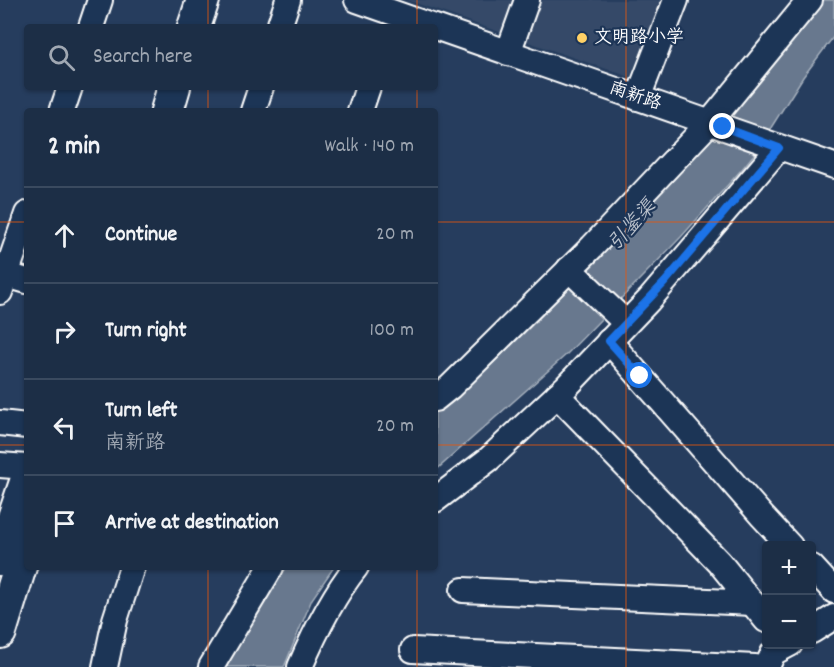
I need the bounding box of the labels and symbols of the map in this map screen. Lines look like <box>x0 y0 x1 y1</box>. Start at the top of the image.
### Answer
place label: 文明路小学 <box>594 26 684 51</box>
marker: 文明路小学 <box>575 31 589 45</box>
street label: 南新路 <box>605 76 665 118</box>
route end <box>709 113 735 139</box>
water label: 引鉴渠 <box>603 193 665 258</box>
route start <box>626 362 652 388</box>

